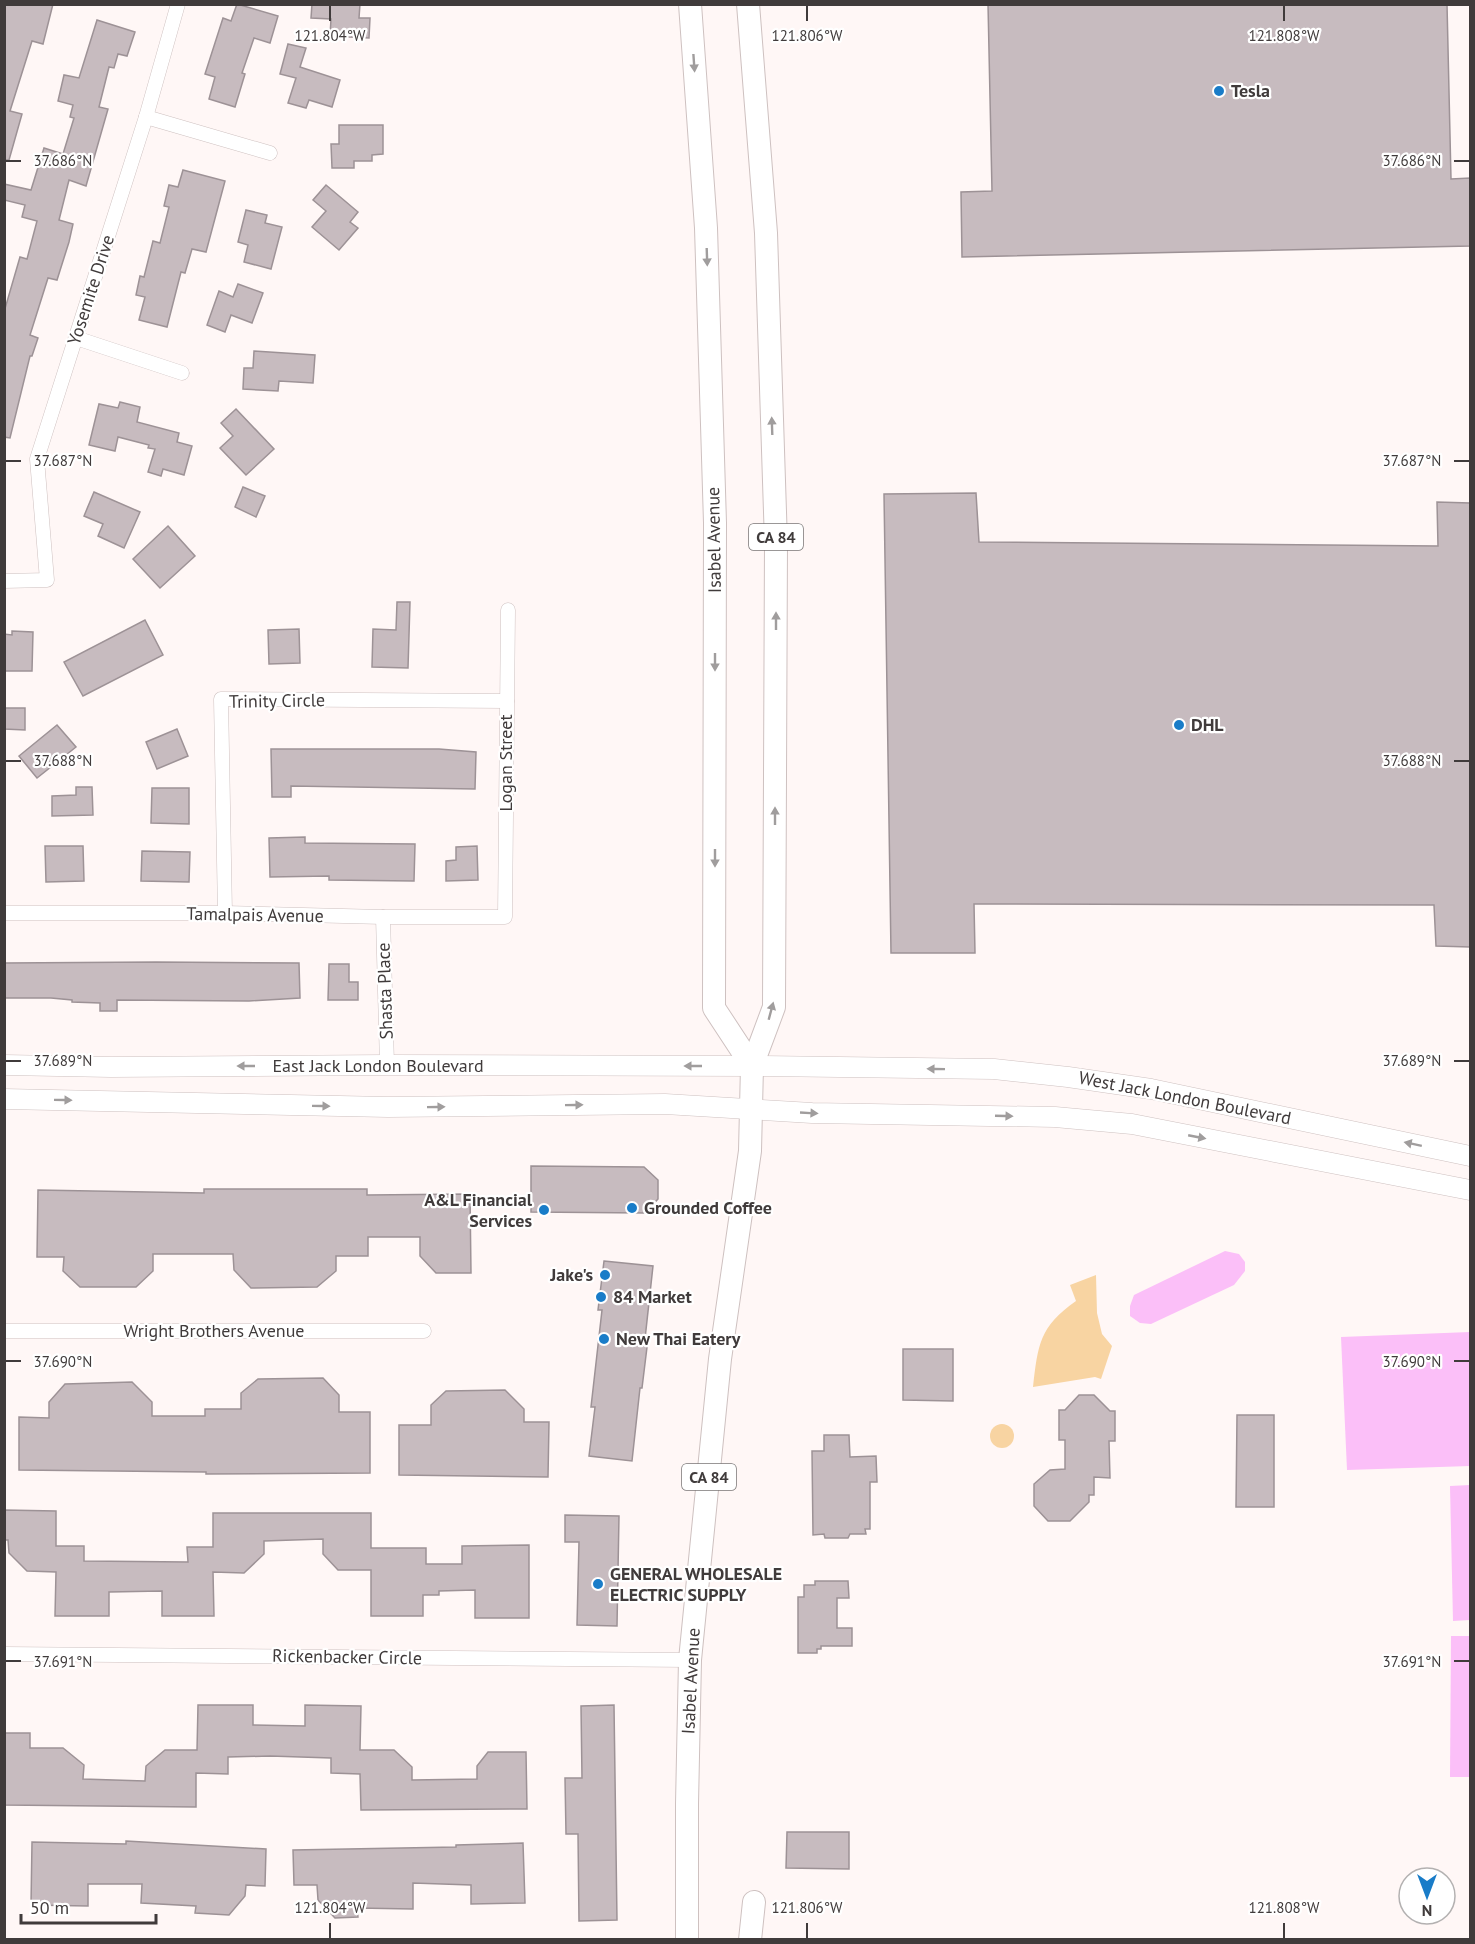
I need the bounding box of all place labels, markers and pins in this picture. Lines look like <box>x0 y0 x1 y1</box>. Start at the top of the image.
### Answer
place label: Tesla <box>1231 79 1270 102</box>
marker: Tesla <box>1212 84 1226 98</box>
place label: DHL <box>1191 713 1224 736</box>
marker: DHL <box>1172 718 1186 732</box>
place label: A&L Financial Services <box>424 1188 533 1232</box>
place label: Grounded Coffee <box>644 1196 772 1219</box>
marker: Grounded Coffee <box>625 1201 639 1215</box>
marker: A&L Financial Services <box>537 1203 551 1217</box>
place label: Jake's <box>549 1263 593 1286</box>
marker: Jake's <box>598 1268 612 1282</box>
place label: 84 Market <box>613 1285 692 1308</box>
marker: 84 Market <box>594 1290 608 1304</box>
place label: New Thai Eatery <box>616 1327 741 1350</box>
marker: New Thai Eatery <box>597 1332 611 1346</box>
place label: GENERAL WHOLESALE ELECTRIC SUPPLY <box>610 1562 782 1606</box>
marker: GENERAL WHOLESALE ELECTRIC SUPPLY <box>591 1577 605 1591</box>

